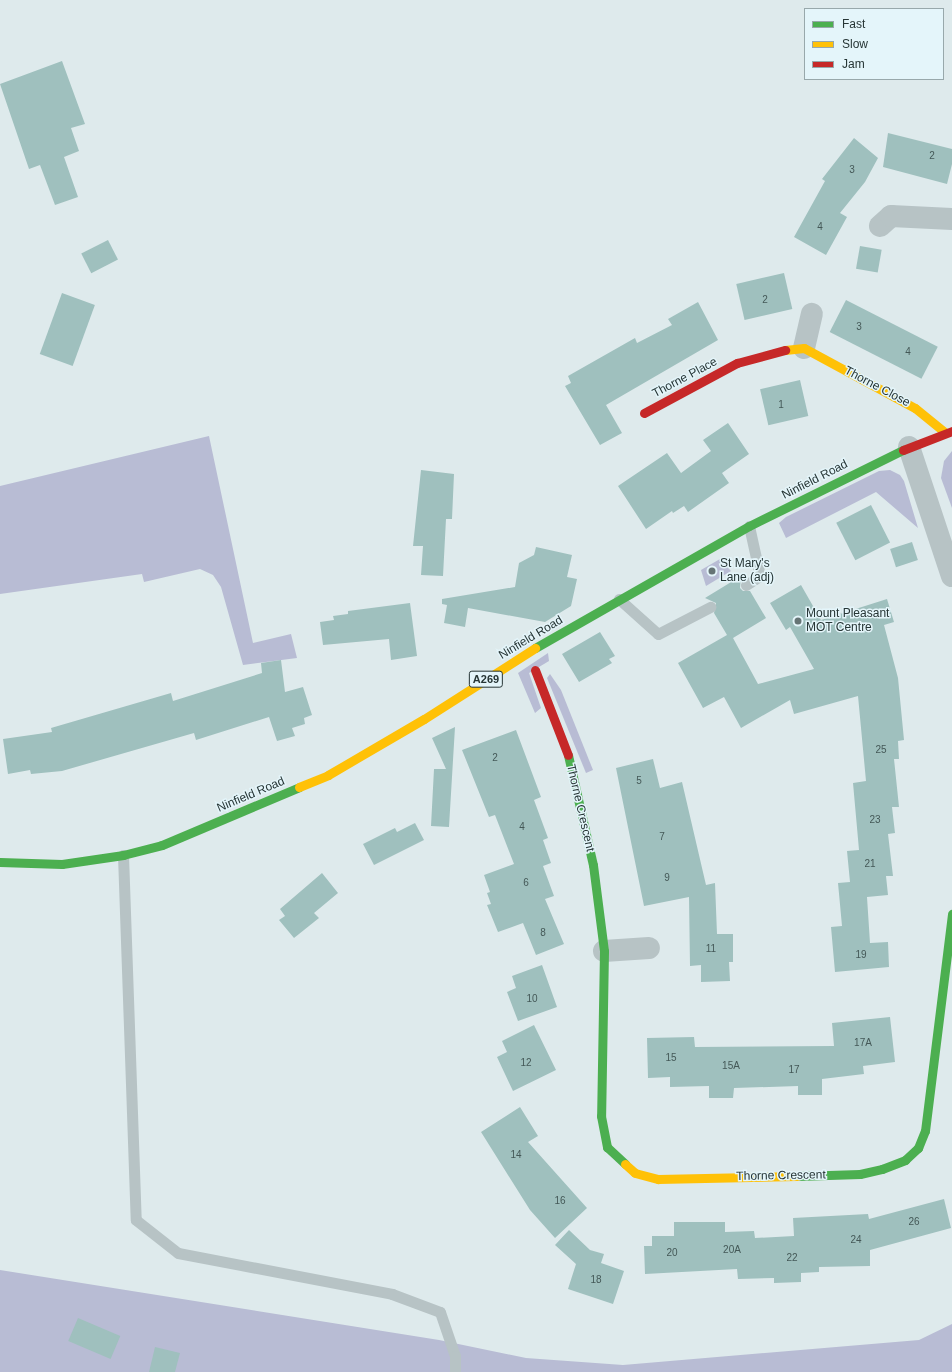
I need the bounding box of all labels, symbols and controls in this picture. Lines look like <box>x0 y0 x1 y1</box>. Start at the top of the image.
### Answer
legend <box>804 8 944 80</box>
text: Fast <box>842 17 865 31</box>
text: Slow <box>842 37 868 51</box>
text: Jam <box>842 57 865 71</box>
house number: 2 <box>929 150 935 162</box>
house number: 3 <box>849 164 855 176</box>
house number: 4 <box>817 221 823 233</box>
house number: 2 <box>762 294 768 306</box>
house number: 3 <box>856 321 862 333</box>
house number: 4 <box>905 346 911 358</box>
street label: Thorne Place <box>650 355 720 401</box>
street label: Thorne Close <box>842 364 912 410</box>
house number: 1 <box>778 399 784 411</box>
street label: Ninfield Road <box>780 457 850 503</box>
place label: St Mary's Lane (adj) <box>720 557 774 585</box>
marker: St Mary's Lane (adj) <box>707 566 717 576</box>
place label: Mount Pleasant MOT Centre <box>806 607 889 635</box>
street label: Ninfield Road <box>496 613 566 663</box>
marker: Mount Pleasant MOT Centre <box>793 616 803 626</box>
road number: A269 <box>468 670 504 688</box>
house number: 25 <box>875 744 887 756</box>
house number: 2 <box>492 752 498 764</box>
street label: Thorne Crescent <box>563 763 597 853</box>
street label: Ninfield Road <box>215 774 287 816</box>
house number: 5 <box>636 775 642 787</box>
house number: 23 <box>869 814 881 826</box>
house number: 4 <box>519 821 525 833</box>
house number: 7 <box>659 831 665 843</box>
house number: 21 <box>864 858 876 870</box>
house number: 9 <box>664 872 670 884</box>
house number: 6 <box>523 877 529 889</box>
house number: 8 <box>540 927 546 939</box>
house number: 11 <box>706 943 716 955</box>
house number: 19 <box>855 949 867 961</box>
house number: 10 <box>526 993 538 1005</box>
house number: 17A <box>854 1037 872 1049</box>
house number: 15 <box>665 1052 677 1064</box>
house number: 12 <box>520 1057 532 1069</box>
house number: 15A <box>722 1060 740 1072</box>
house number: 17 <box>788 1064 800 1076</box>
house number: 14 <box>510 1149 522 1161</box>
street label: Thorne Crescent <box>736 1168 826 1184</box>
house number: 16 <box>554 1195 566 1207</box>
house number: 26 <box>908 1216 920 1228</box>
house number: 24 <box>850 1234 862 1246</box>
house number: 20A <box>723 1244 741 1256</box>
house number: 20 <box>666 1247 678 1259</box>
house number: 22 <box>786 1252 798 1264</box>
house number: 18 <box>590 1274 602 1286</box>

